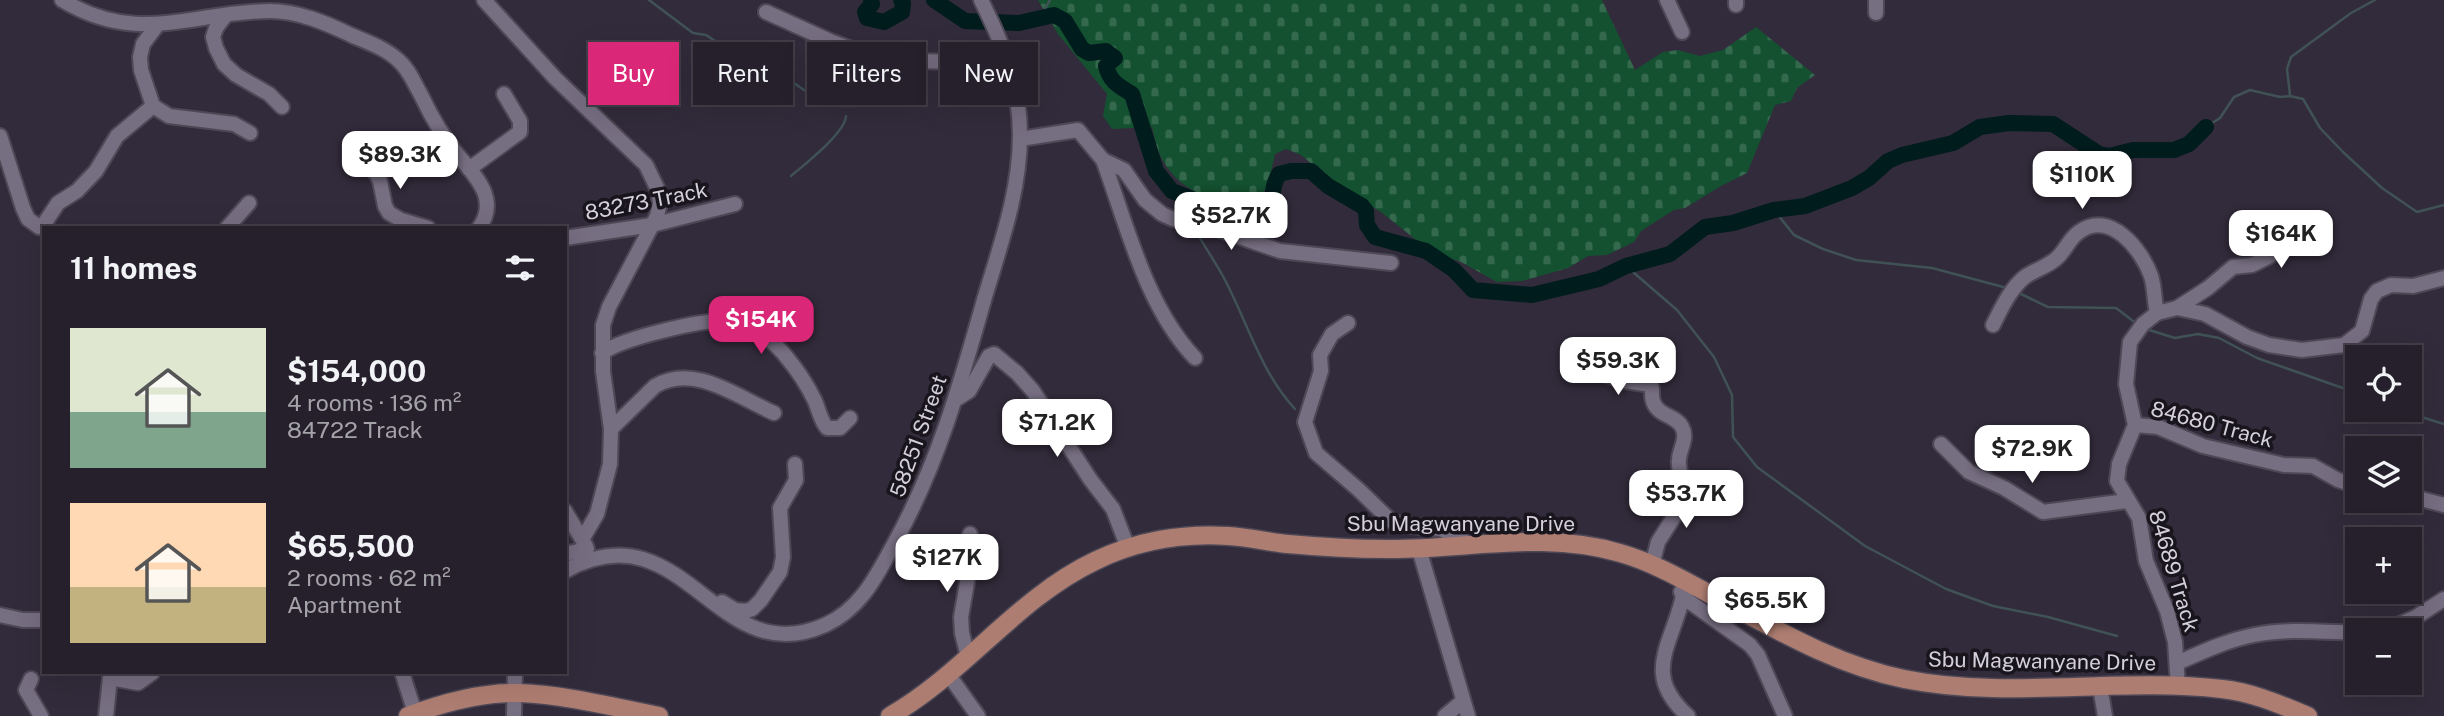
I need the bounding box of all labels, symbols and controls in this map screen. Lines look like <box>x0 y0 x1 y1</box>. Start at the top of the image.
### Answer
chip: Buy <box>588 42 679 105</box>
chip: Rent <box>693 42 793 105</box>
chip: Filters <box>807 42 926 105</box>
chip: New <box>940 42 1038 105</box>
pin: $89.3K <box>343 132 457 191</box>
text: $89.3K <box>358 140 442 167</box>
pin: $110K <box>2033 152 2131 211</box>
text: $110K <box>2049 160 2115 187</box>
street label: 83273 Track <box>583 177 709 225</box>
pin: $52.7K <box>1174 192 1288 252</box>
text: $52.7K <box>1191 201 1272 228</box>
pin: $164K <box>2232 210 2330 270</box>
text: $164K <box>2245 219 2317 246</box>
icon: filters <box>501 249 539 287</box>
text: 11 homes <box>70 250 197 286</box>
pin: $154K <box>712 296 810 356</box>
text: $154K <box>725 305 797 332</box>
pin: $59.3K <box>1561 338 1675 397</box>
map controls <box>2345 345 2422 695</box>
button: locate <box>2345 345 2422 422</box>
text: $59.3K <box>1576 346 1660 373</box>
text: $154,000 <box>287 353 426 389</box>
icon: home <box>126 356 210 440</box>
street label: 58251 Street <box>884 372 952 500</box>
text: 4 rooms · 136 m² <box>287 389 461 416</box>
street label: 84680 Track <box>2148 396 2276 452</box>
pin: $71.2K <box>1000 400 1114 459</box>
text: $71.2K <box>1018 408 1096 435</box>
text: 84722 Track <box>287 416 423 443</box>
pin: $72.9K <box>1975 426 2089 485</box>
text: $72.9K <box>1991 434 2073 461</box>
button: layers <box>2345 436 2422 513</box>
pin: $53.7K <box>1629 470 1743 530</box>
text: $53.7K <box>1645 479 1727 506</box>
street label: 84689 Track <box>2144 507 2204 635</box>
street label: Sbu Magwanyane Drive <box>1347 511 1575 536</box>
button: + <box>2345 527 2422 604</box>
text: $65,500 <box>287 528 415 564</box>
icon: home <box>126 531 210 615</box>
pin: $127K <box>898 534 996 594</box>
text: $127K <box>912 543 983 570</box>
text: 2 rooms · 62 m² <box>287 564 451 591</box>
pin: $65.5K <box>1709 578 1823 637</box>
text: $65.5K <box>1724 586 1808 613</box>
text: Apartment <box>287 591 402 618</box>
button: − <box>2345 618 2422 695</box>
street label: Sbu Magwanyane Drive <box>1928 647 2156 675</box>

